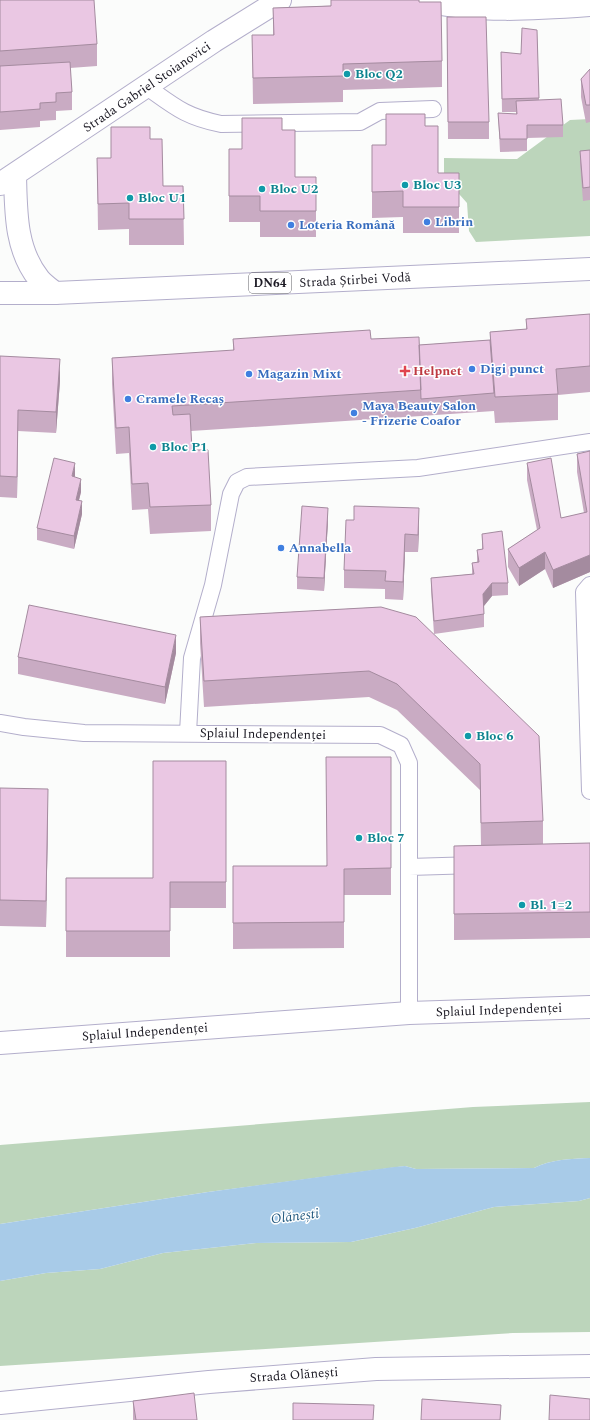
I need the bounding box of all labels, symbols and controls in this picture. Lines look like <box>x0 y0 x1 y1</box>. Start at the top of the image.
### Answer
street label: Strada Gabriel Stoianovici <box>79 37 215 137</box>
place label: Bloc Q2 <box>355 64 403 84</box>
marker: Bloc Q2 <box>342 69 352 79</box>
place label: Bloc U3 <box>413 175 461 195</box>
place label: Bloc U2 <box>270 179 318 199</box>
marker: Bloc U3 <box>400 180 410 190</box>
marker: Bloc U2 <box>257 184 267 194</box>
place label: Bloc U1 <box>138 188 186 208</box>
marker: Bloc U1 <box>125 193 135 203</box>
place label: Librin <box>435 212 473 232</box>
place label: Loteria Română <box>299 215 396 235</box>
marker: Librin <box>422 217 432 227</box>
marker: Loteria Română <box>286 220 296 230</box>
street label: Strada Știrbei Vodă <box>299 267 412 293</box>
road number: DN64 <box>249 273 291 293</box>
place label: Digi punct <box>480 359 544 379</box>
place label: Helpnet <box>413 361 462 381</box>
place label: Magazin Mixt <box>257 364 342 384</box>
marker: Digi punct <box>467 364 477 374</box>
marker: Helpnet <box>400 366 410 376</box>
marker: Magazin Mixt <box>244 369 254 379</box>
place label: Cramele Recaș <box>136 389 224 409</box>
marker: Cramele Recaș <box>123 394 133 404</box>
place label: Maya Beauty Salon - Frizerie Coafor <box>362 396 476 431</box>
marker: Maya Beauty Salon - Frizerie Coafor <box>349 408 359 418</box>
place label: Bloc P1 <box>161 437 207 457</box>
marker: Bloc P1 <box>148 442 158 452</box>
place label: Annabella <box>289 538 351 558</box>
marker: Annabella <box>276 543 286 553</box>
street label: Splaiul Independenței <box>200 723 326 745</box>
place label: Bloc 6 <box>476 726 514 746</box>
marker: Bloc 6 <box>463 731 473 741</box>
place label: Bloc 7 <box>367 828 405 848</box>
marker: Bloc 7 <box>354 833 364 843</box>
place label: Bl. 1=2 <box>530 895 572 915</box>
marker: Bl. 1=2 <box>517 900 527 910</box>
street label: Splaiul Independenței <box>435 998 563 1022</box>
street label: Splaiul Independenței <box>81 1018 209 1046</box>
water label: Olănești <box>270 1203 320 1229</box>
street label: Strada Olănești <box>249 1362 339 1388</box>

